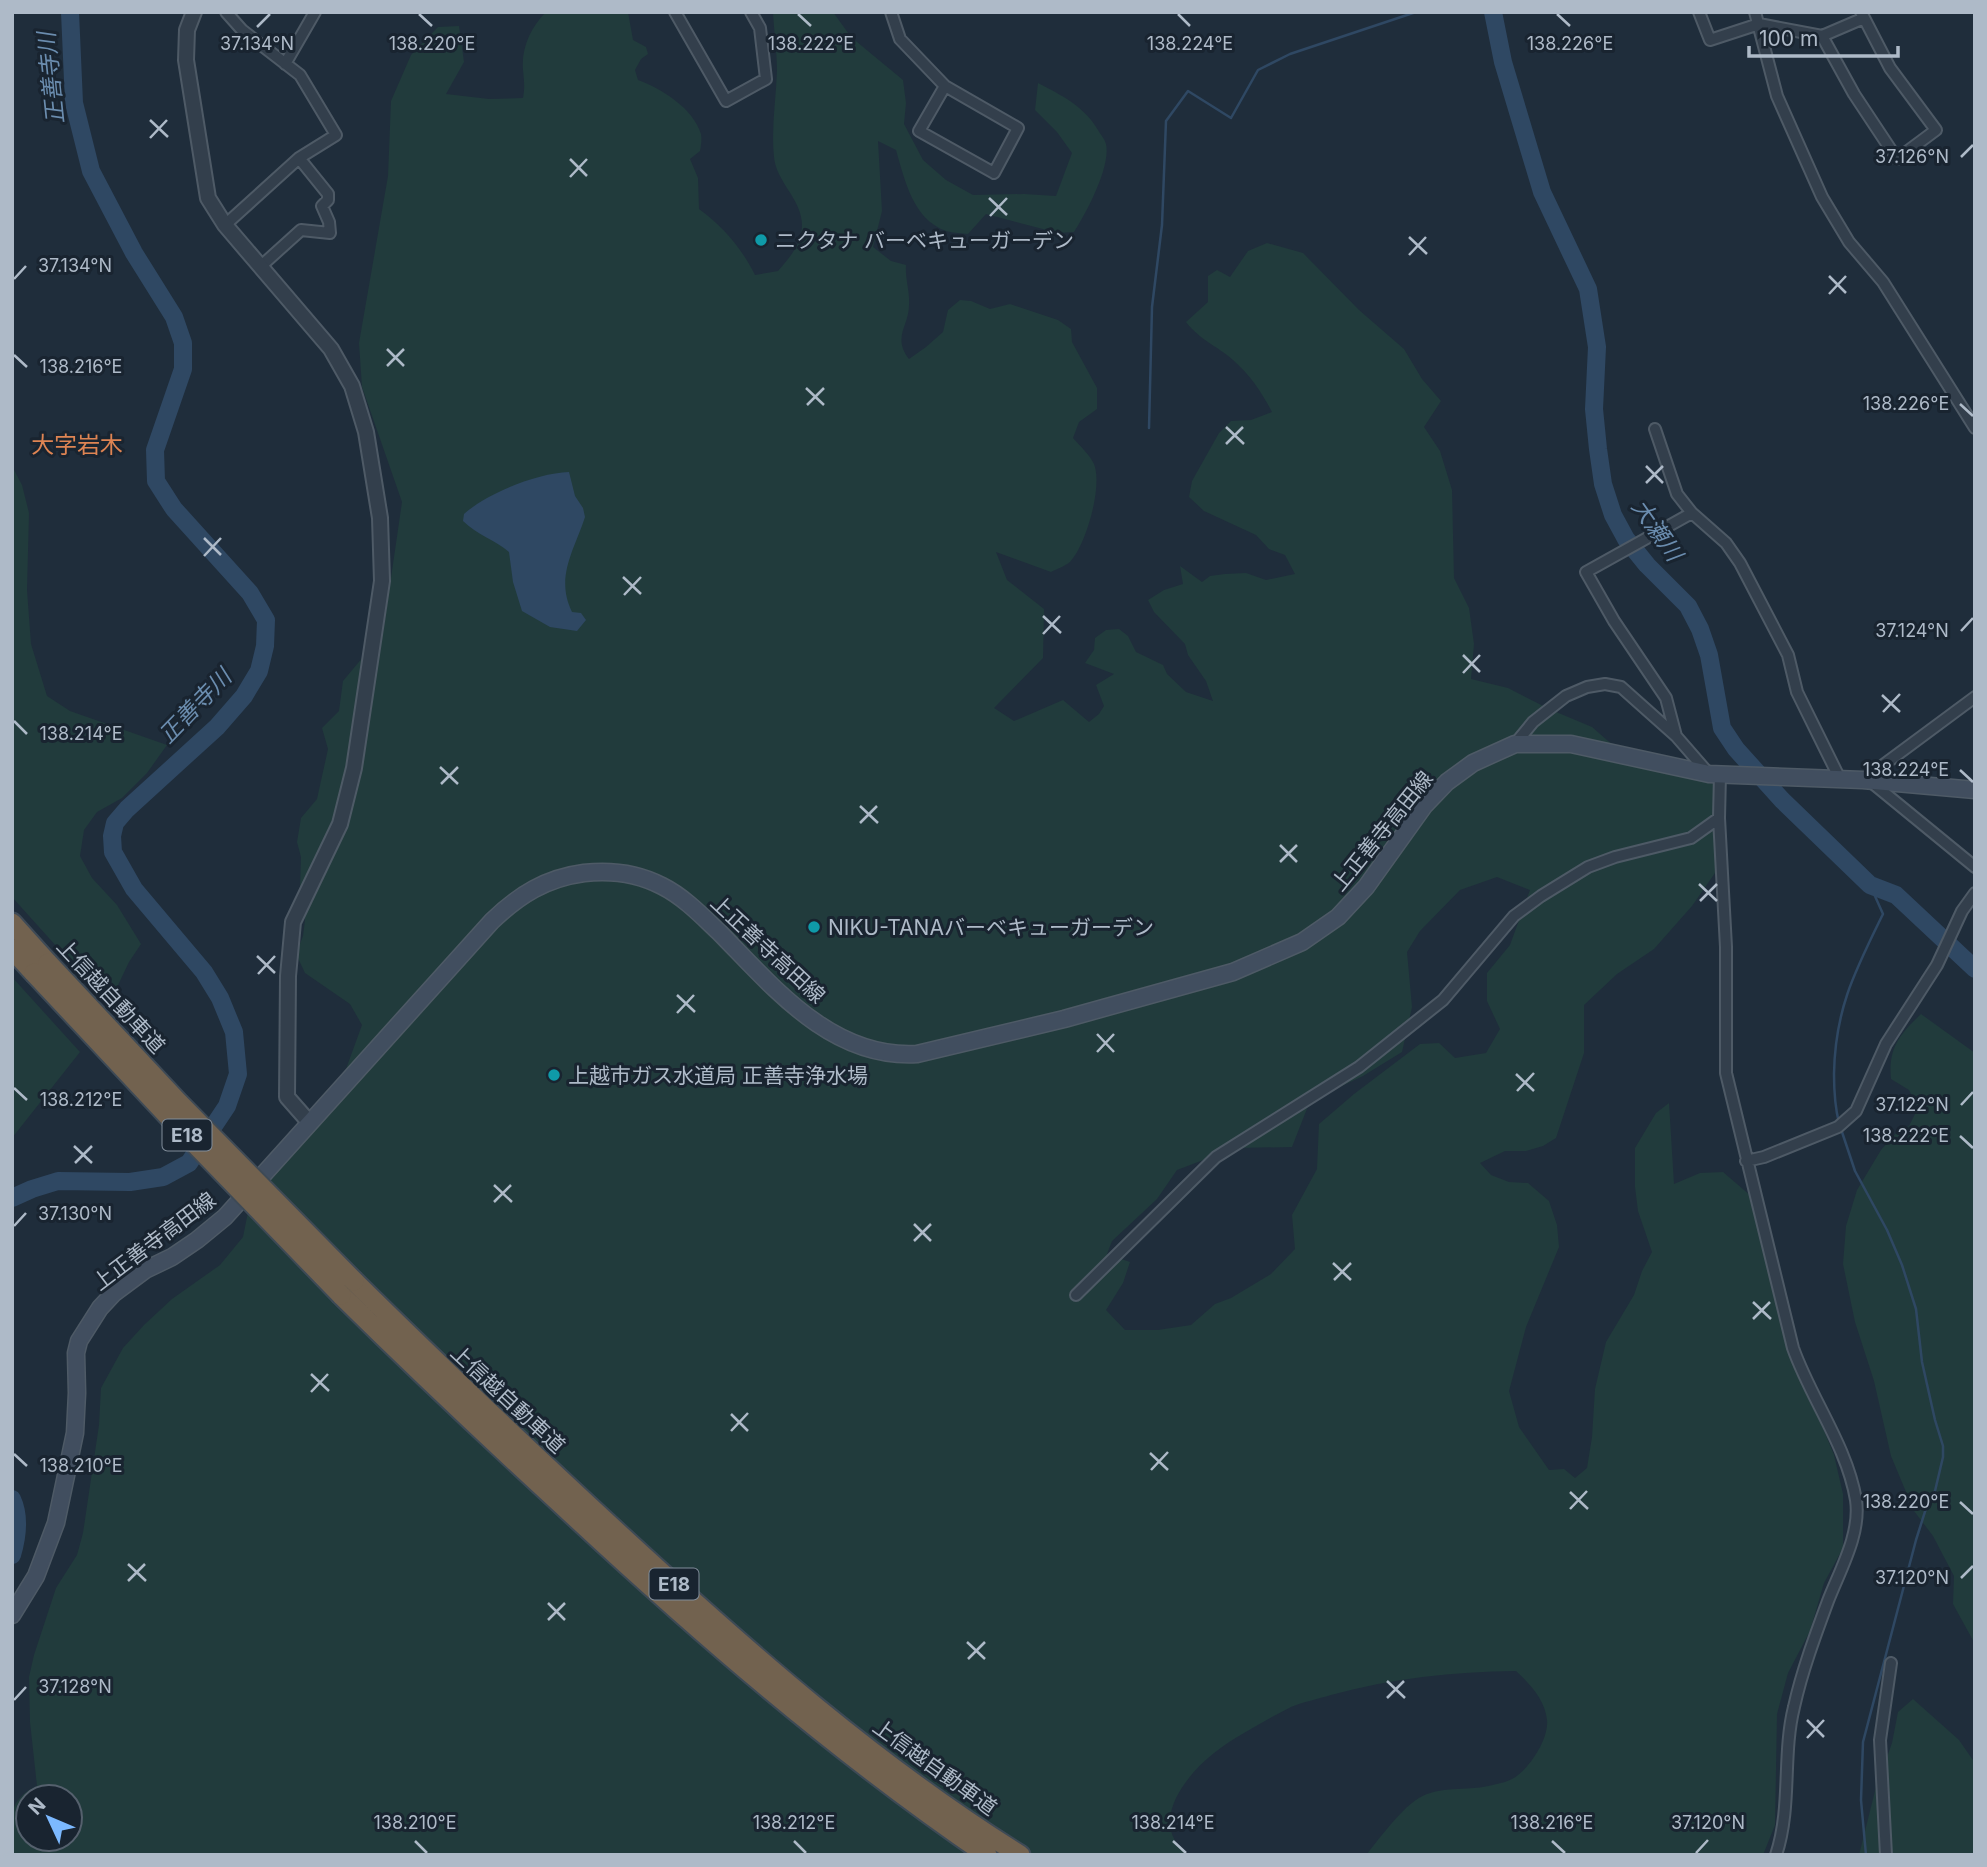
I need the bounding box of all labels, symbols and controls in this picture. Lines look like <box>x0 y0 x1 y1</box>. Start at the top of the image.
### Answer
scale bar <box>1749 14 1898 58</box>
text: 100 m <box>1759 26 1818 51</box>
water label: 正善寺川 <box>32 28 70 125</box>
text: 37.134°N <box>220 33 294 54</box>
text: 138.220°E <box>389 33 475 54</box>
text: 138.222°E <box>768 33 854 54</box>
text: 138.224°E <box>1147 33 1233 54</box>
text: 138.226°E <box>1527 33 1613 54</box>
text: 37.126°N <box>1875 146 1949 167</box>
place label: ニクタナ バーベキューガーデン <box>775 228 1074 253</box>
marker: ニクタナ バーベキューガーデン <box>753 232 769 248</box>
text: 37.134°N <box>38 255 112 276</box>
text: 138.216°E <box>40 356 122 377</box>
text: 138.226°E <box>1863 393 1949 414</box>
district label: 大字岩木 <box>31 431 123 459</box>
water label: 大瀬川 <box>1626 494 1690 569</box>
text: 37.124°N <box>1875 620 1949 641</box>
water label: 正善寺川 <box>153 661 239 749</box>
text: 138.214°E <box>40 723 122 744</box>
text: 138.224°E <box>1863 759 1949 780</box>
street label: 上正善寺高田線 <box>1326 766 1438 896</box>
street label: 上正善寺高田線 <box>706 890 830 1008</box>
place label: NIKU-TANAバーベキューガーデン <box>828 915 1154 940</box>
marker: NIKU-TANAバーベキューガーデン <box>806 919 822 935</box>
street label: 上信越自動車道 <box>52 934 170 1058</box>
place label: 上越市ガス水道局 正善寺浄水場 <box>568 1063 868 1088</box>
marker: 上越市ガス水道局 正善寺浄水場 <box>546 1067 562 1083</box>
text: 138.212°E <box>40 1089 122 1110</box>
text: 37.122°N <box>1875 1094 1949 1115</box>
road number: E18 <box>162 1120 212 1150</box>
text: 138.222°E <box>1863 1125 1949 1146</box>
street label: 上正善寺高田線 <box>88 1187 220 1295</box>
text: 37.130°N <box>38 1203 112 1224</box>
street label: 上信越自動車道 <box>446 1340 570 1458</box>
text: 138.210°E <box>39 1455 123 1476</box>
text: 138.220°E <box>1863 1491 1949 1512</box>
text: 37.120°N <box>1875 1567 1949 1588</box>
road number: E18 <box>650 1568 698 1600</box>
text: 37.128°N <box>38 1676 112 1697</box>
street label: 上信越自動車道 <box>868 1714 1002 1820</box>
north arrow <box>14 1783 84 1853</box>
text: N <box>24 1793 50 1820</box>
text: 138.210°E <box>373 1812 457 1833</box>
text: 138.212°E <box>753 1812 835 1833</box>
text: 138.214°E <box>1132 1812 1214 1833</box>
text: 138.216°E <box>1511 1812 1593 1833</box>
text: 37.120°N <box>1671 1812 1745 1833</box>

